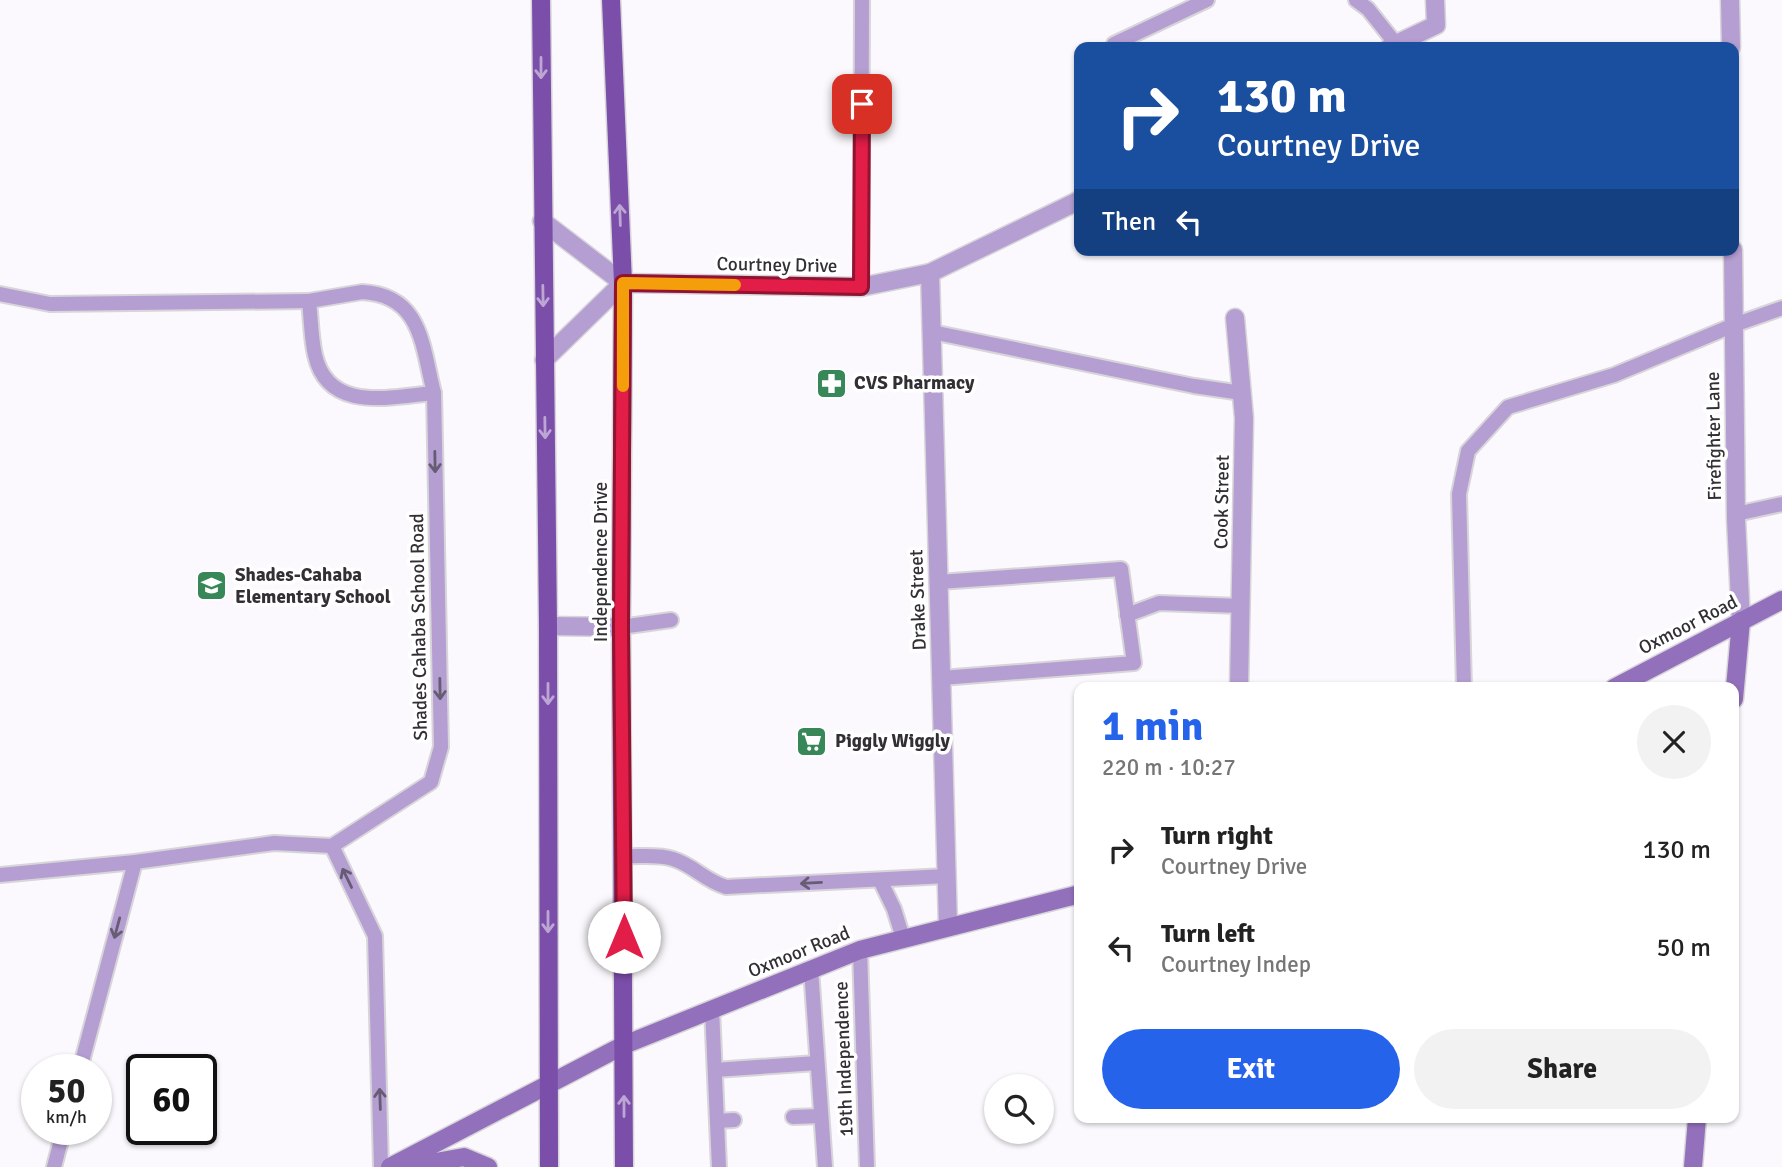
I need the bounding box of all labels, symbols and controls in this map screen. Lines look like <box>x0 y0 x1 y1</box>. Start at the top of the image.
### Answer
one-way arrow <box>534 56 548 79</box>
text: 130 m <box>1217 66 1347 126</box>
icon: right <box>1102 70 1193 161</box>
pin <box>832 74 892 134</box>
icon: arrive <box>843 85 881 123</box>
text: Courtney Drive <box>1217 126 1421 165</box>
icon: left <box>1170 203 1208 241</box>
one-way arrow <box>614 204 627 227</box>
text: Then <box>1102 206 1156 238</box>
street label: Courtney Drive <box>716 252 838 278</box>
one-way arrow <box>536 284 550 307</box>
pharmacy icon: CVS Pharmacy <box>814 366 848 400</box>
place label: CVS Pharmacy <box>854 371 975 395</box>
street label: Firefighter Lane <box>1701 371 1727 501</box>
one-way arrow <box>538 416 552 439</box>
one-way arrow <box>429 450 442 473</box>
street label: Cook Street <box>1209 454 1235 549</box>
street label: Independence Drive <box>589 482 613 642</box>
street label: Shades Cahaba School Road <box>405 513 433 741</box>
street label: Drake Street <box>904 549 932 651</box>
place label: Shades-Cahaba Elementary School <box>235 563 391 609</box>
school or university icon: Shades-Cahaba Elementary School <box>195 569 229 603</box>
street label: Oxmoor Road <box>1635 590 1741 660</box>
one-way arrow <box>433 677 447 700</box>
one-way arrow <box>541 682 555 705</box>
text: 1 min <box>1102 701 1203 752</box>
button: close <box>1637 705 1711 779</box>
supermarket icon: Piggly Wiggly <box>795 724 829 758</box>
place label: Piggly Wiggly <box>835 729 950 753</box>
text: 220 m · 10:27 <box>1102 753 1236 782</box>
text: Turn right <box>1161 820 1273 852</box>
icon: right <box>1102 831 1140 869</box>
text: 130 m <box>1642 834 1711 866</box>
text: Courtney Drive <box>1161 852 1307 881</box>
one-way arrow <box>340 868 353 889</box>
one-way arrow <box>800 877 823 890</box>
position arrow <box>587 900 661 974</box>
one-way arrow <box>541 910 555 933</box>
one-way arrow <box>110 917 123 939</box>
text: Turn left <box>1161 918 1255 950</box>
street label: Oxmoor Road <box>745 921 853 983</box>
icon: left <box>1102 929 1140 967</box>
text: 50 m <box>1656 932 1711 964</box>
text: Courtney Indep <box>1161 950 1311 979</box>
street label: 19th Independence <box>829 981 859 1137</box>
button: Exit <box>1102 1029 1400 1109</box>
button: Share <box>1414 1029 1711 1109</box>
speed limit sign: 60 <box>126 1054 217 1145</box>
text: 50 <box>48 1069 85 1112</box>
map controls <box>984 1074 1054 1144</box>
button: search <box>984 1074 1054 1144</box>
one-way arrow <box>373 1088 386 1111</box>
one-way arrow <box>617 1095 631 1118</box>
text: km/h <box>46 1106 87 1128</box>

